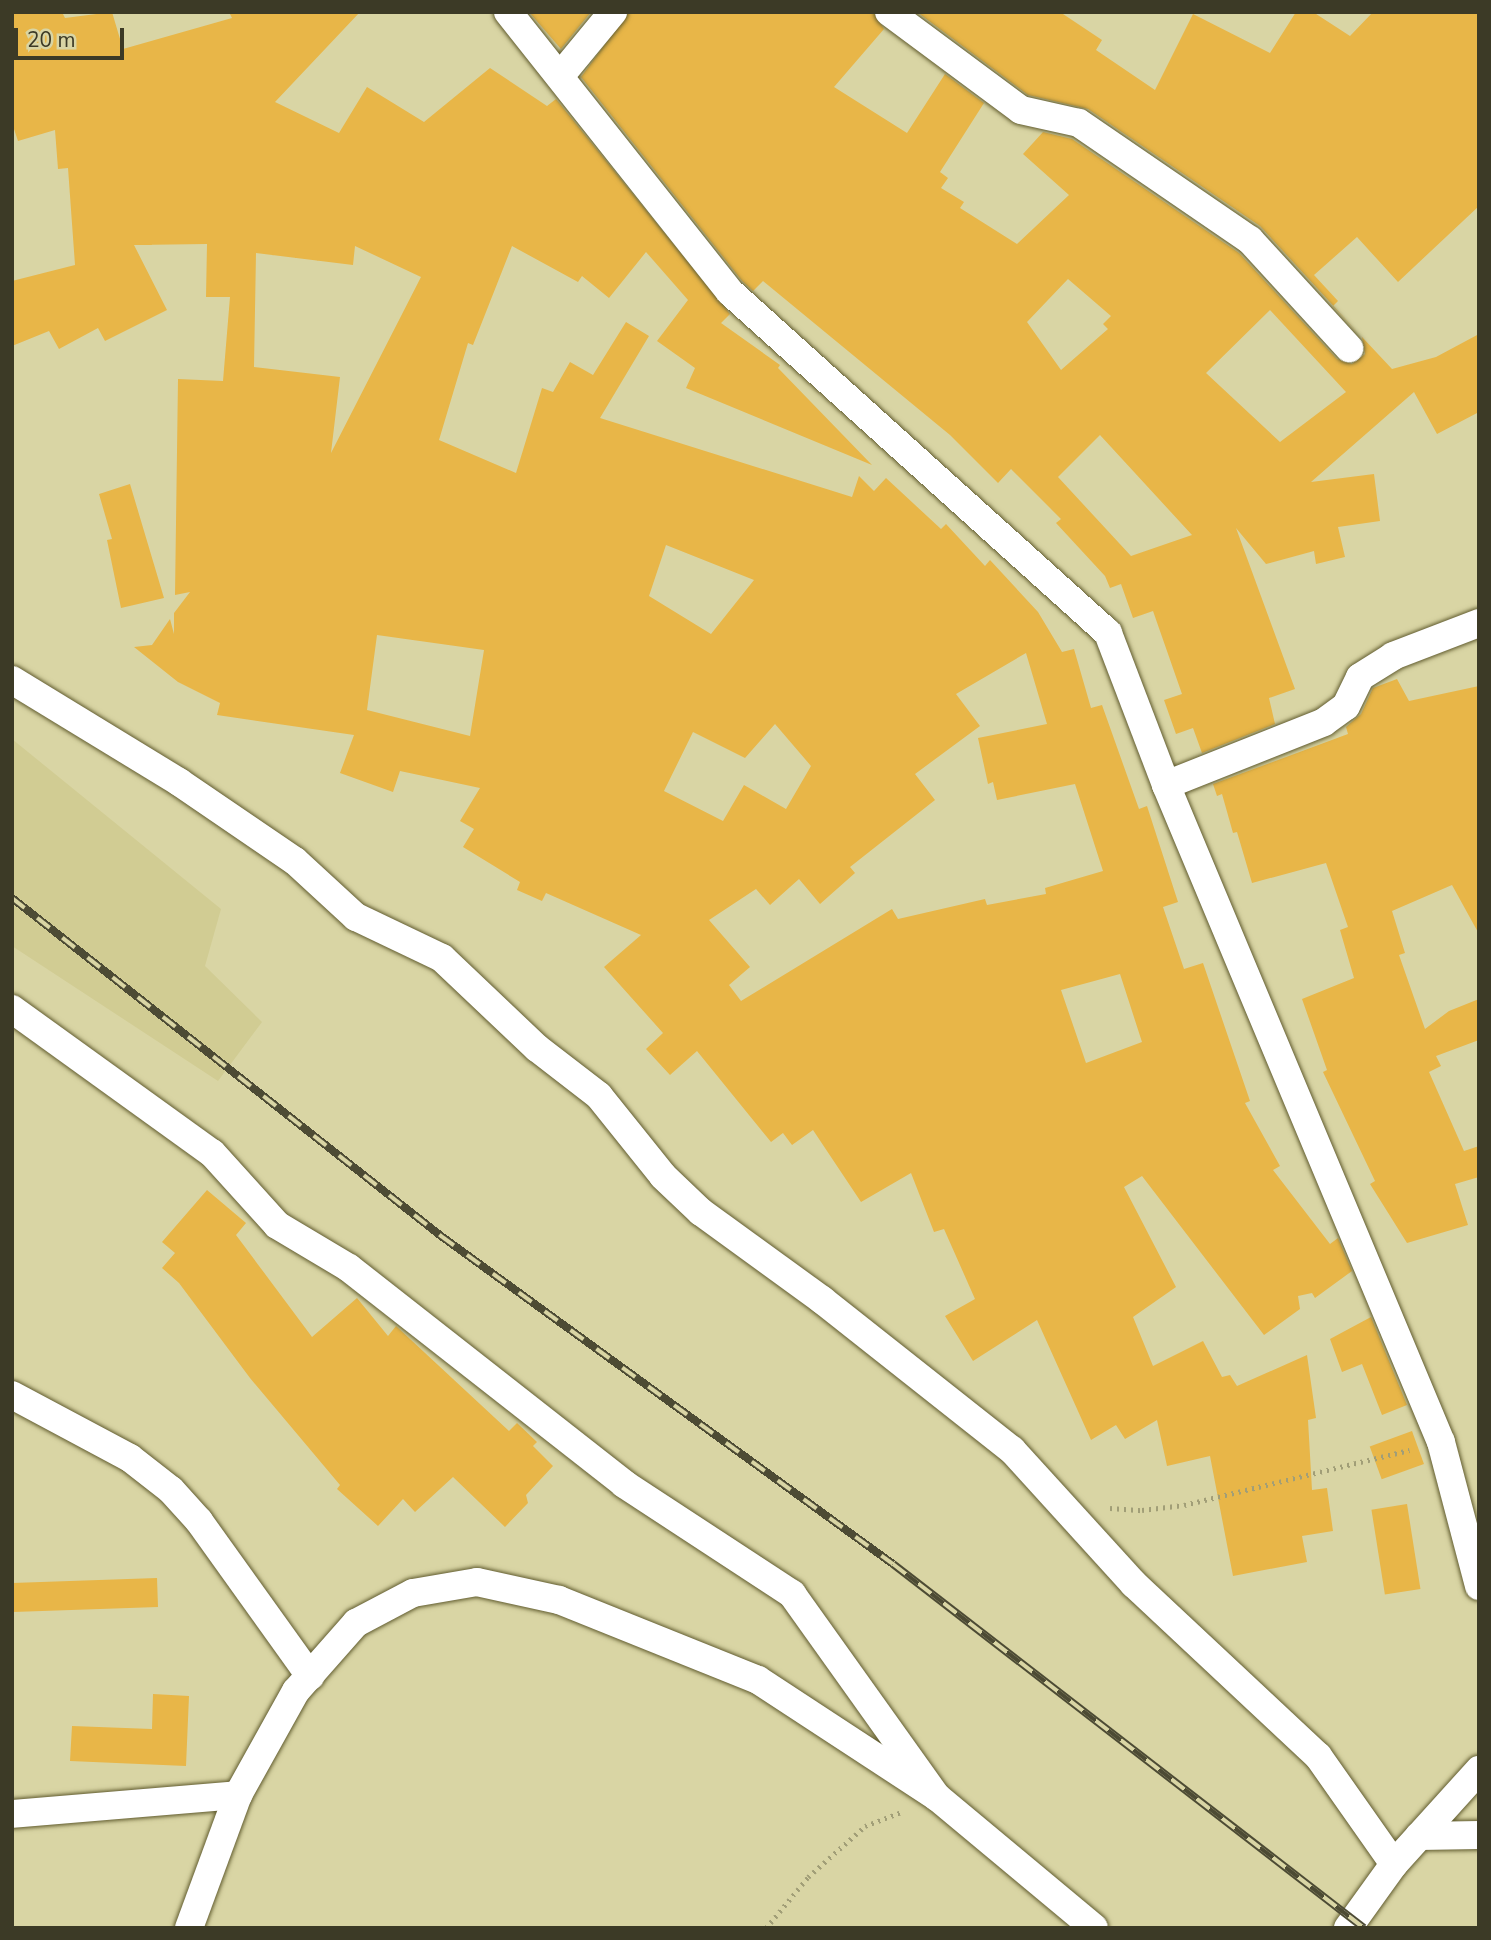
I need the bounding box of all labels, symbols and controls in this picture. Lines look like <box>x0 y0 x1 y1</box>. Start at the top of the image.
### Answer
scale bar <box>18 14 128 58</box>
text: 20 m <box>27 26 76 54</box>

